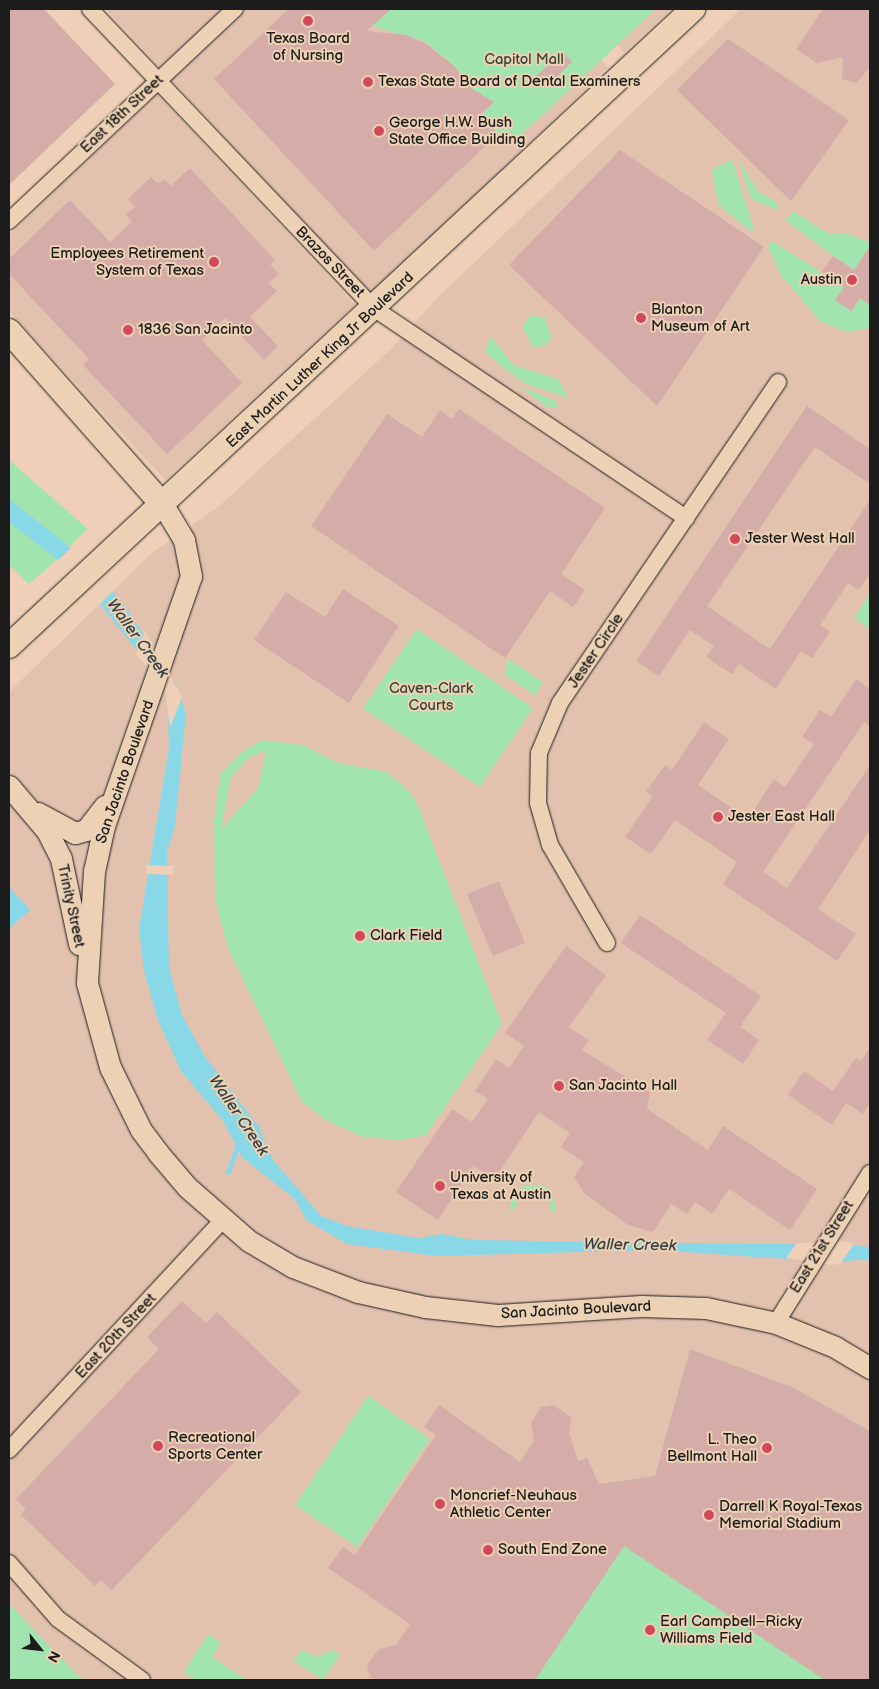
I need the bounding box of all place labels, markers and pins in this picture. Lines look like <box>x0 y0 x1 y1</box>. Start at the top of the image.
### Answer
marker: Texas Board of Nursing <box>302 15 314 27</box>
place label: Texas Board of Nursing <box>266 29 350 64</box>
place label: Texas State Board of Dental Examiners <box>378 73 641 91</box>
marker: Texas State Board of Dental Examiners <box>362 76 374 88</box>
place label: George H.W. Bush State Office Building <box>389 113 525 148</box>
marker: George H.W. Bush State Office Building <box>373 125 385 137</box>
place label: Employees Retirement System of Texas <box>50 244 204 279</box>
marker: Employees Retirement System of Texas <box>208 256 220 268</box>
place label: Austin <box>801 271 842 289</box>
marker: Austin <box>846 274 858 286</box>
place label: Blanton Museum of Art <box>651 300 750 335</box>
marker: Blanton Museum of Art <box>635 312 647 324</box>
place label: 1836 San Jacinto <box>138 321 254 339</box>
marker: 1836 San Jacinto <box>122 324 134 336</box>
place label: Jester West Hall <box>745 530 855 548</box>
marker: Jester West Hall <box>729 533 741 545</box>
place label: Jester East Hall <box>728 808 835 826</box>
marker: Jester East Hall <box>712 811 724 823</box>
place label: Clark Field <box>370 927 442 945</box>
marker: Clark Field <box>354 930 366 942</box>
place label: San Jacinto Hall <box>569 1077 678 1095</box>
marker: San Jacinto Hall <box>553 1080 565 1092</box>
place label: University of Texas at Austin <box>450 1168 551 1203</box>
marker: University of Texas at Austin <box>434 1180 446 1192</box>
place label: Recreational Sports Center <box>168 1428 262 1463</box>
place label: L. Theo Bellmont Hall <box>667 1430 757 1465</box>
marker: Recreational Sports Center <box>152 1440 164 1452</box>
marker: L. Theo Bellmont Hall <box>761 1442 773 1454</box>
place label: Moncrief-Neuhaus Athletic Center <box>450 1486 577 1521</box>
place label: Darrell K Royal-Texas Memorial Stadium <box>719 1497 862 1532</box>
marker: Moncrief-Neuhaus Athletic Center <box>434 1498 446 1510</box>
marker: Darrell K Royal-Texas Memorial Stadium <box>703 1509 715 1521</box>
place label: South End Zone <box>498 1541 607 1559</box>
marker: South End Zone <box>482 1544 494 1556</box>
place label: Earl Campbell–Ricky Williams Field <box>660 1612 802 1647</box>
marker: Earl Campbell–Ricky Williams Field <box>644 1624 656 1636</box>

